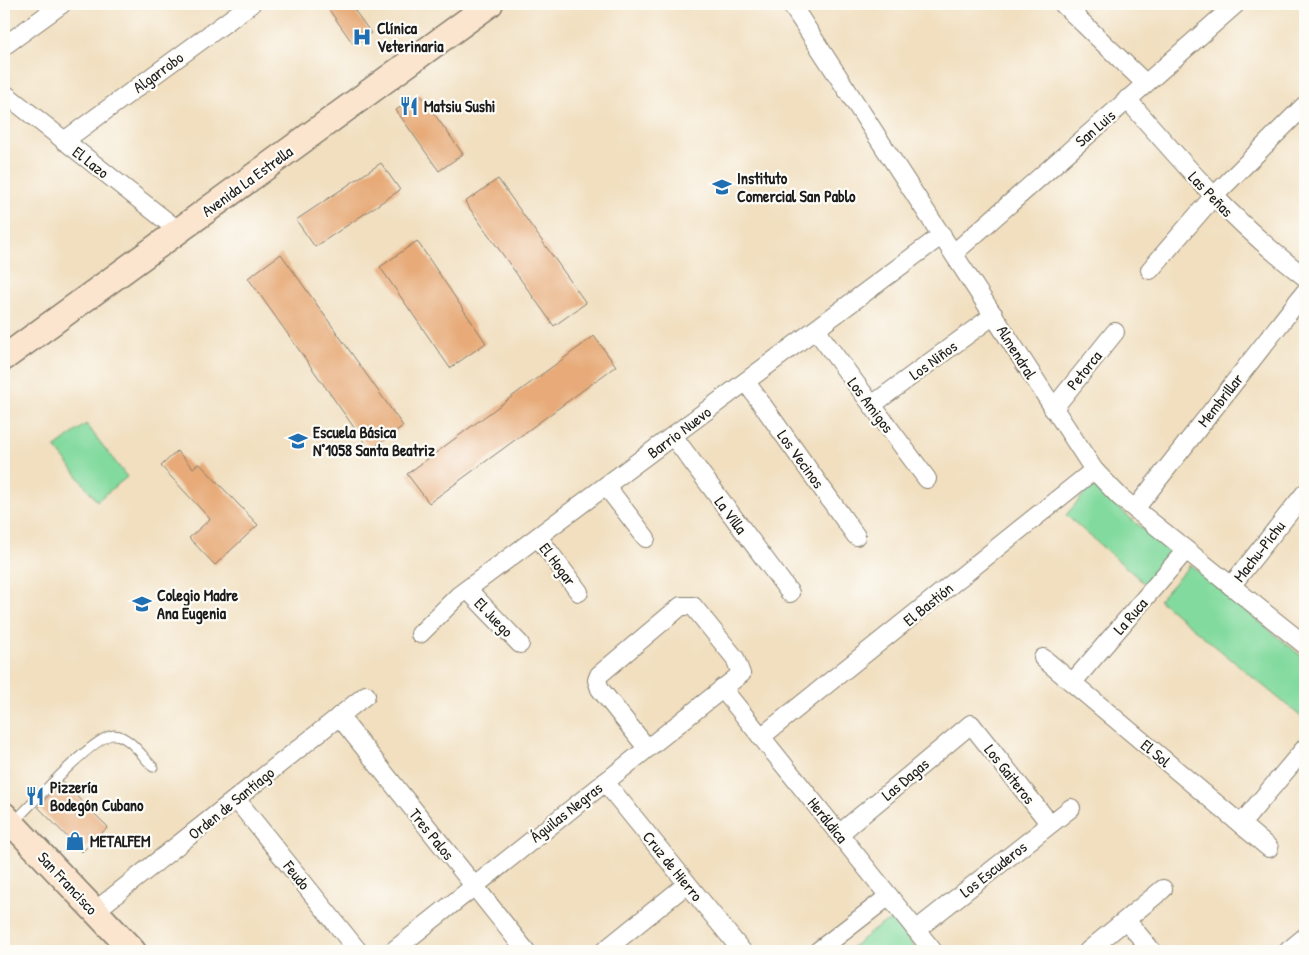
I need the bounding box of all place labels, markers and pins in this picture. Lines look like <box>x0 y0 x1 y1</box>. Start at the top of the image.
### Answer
place label: Clínica Veterinaria <box>377 17 444 57</box>
hospital icon: Clínica Veterinaria <box>351 26 373 48</box>
restaurant icon: Matsiu Sushi <box>398 95 420 117</box>
place label: Matsiu Sushi <box>424 95 495 117</box>
place label: Instituto Comercial San Pablo <box>737 167 856 207</box>
school or university icon: Instituto Comercial San Pablo <box>711 176 733 198</box>
place label: Escuela Básica N°1058 Santa Beatriz <box>313 421 435 461</box>
school or university icon: Escuela Básica N°1058 Santa Beatriz <box>287 430 309 452</box>
place label: Colegio Madre Ana Eugenia <box>157 584 239 625</box>
school or university icon: Colegio Madre Ana Eugenia <box>131 593 153 615</box>
place label: Pizzería Bodegón Cubano <box>50 776 144 817</box>
restaurant icon: Pizzería Bodegón Cubano <box>24 785 46 807</box>
shop icon: METALFEM <box>64 830 86 852</box>
place label: METALFEM <box>90 830 151 852</box>

